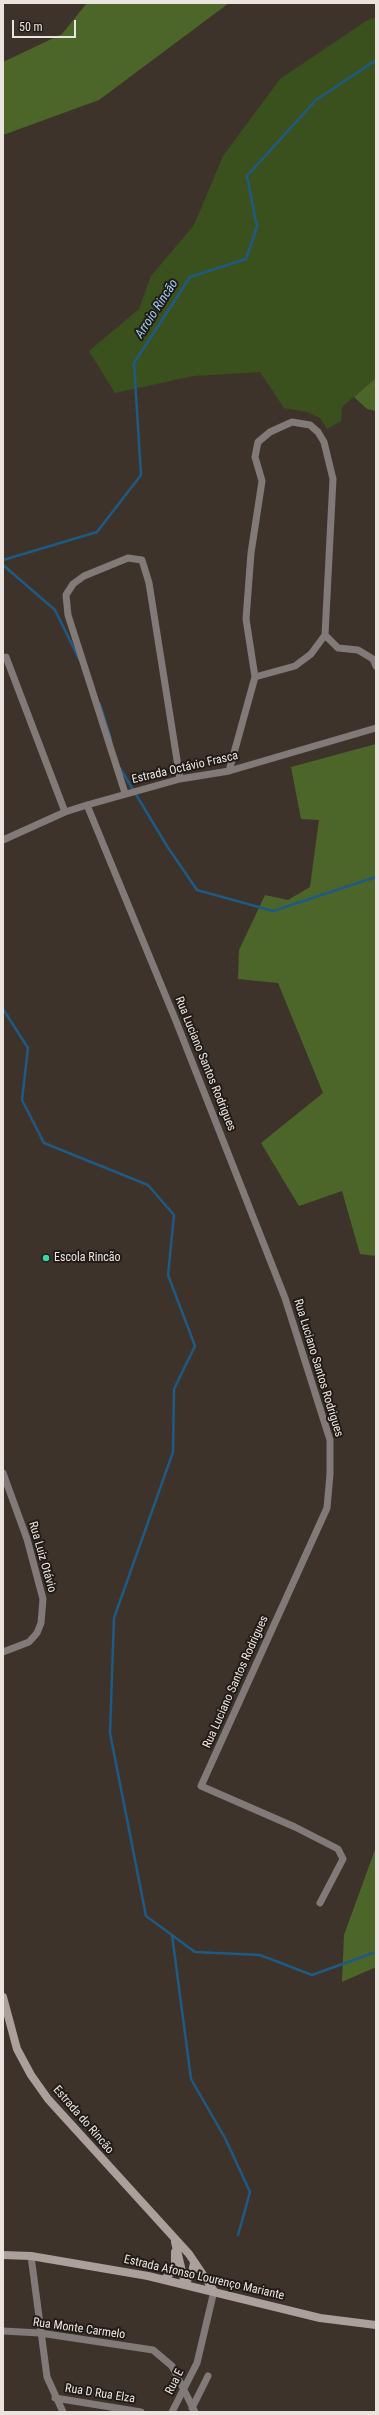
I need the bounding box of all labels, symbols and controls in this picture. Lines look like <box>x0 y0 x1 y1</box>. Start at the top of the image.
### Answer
scale bar <box>14 12 78 38</box>
text: 50 m <box>19 20 43 34</box>
water label: Arroio Rincão <box>132 277 182 341</box>
street label: Estrada Octávio Frasca <box>130 749 240 787</box>
street label: Rua Luciano Santos Rodrigues <box>171 995 239 1133</box>
place label: Escola Rincão <box>54 1251 121 1265</box>
marker: Escola Rincão <box>41 1253 51 1263</box>
street label: Rua Luciano Santos Rodrigues <box>290 1297 346 1439</box>
street label: Rua Luiz Otávio <box>25 1520 59 1594</box>
street label: Rua Luciano Santos Rodrigues <box>200 1613 272 1751</box>
street label: Estrada do Rincão <box>49 2083 117 2157</box>
street label: Estrada Afonso Lourenço Mariante <box>122 2253 286 2303</box>
street label: Rua Monte Carmelo <box>32 2315 126 2343</box>
street label: Rua E <box>163 2367 187 2397</box>
street label: Rua D Rua Elza <box>64 2381 136 2407</box>

